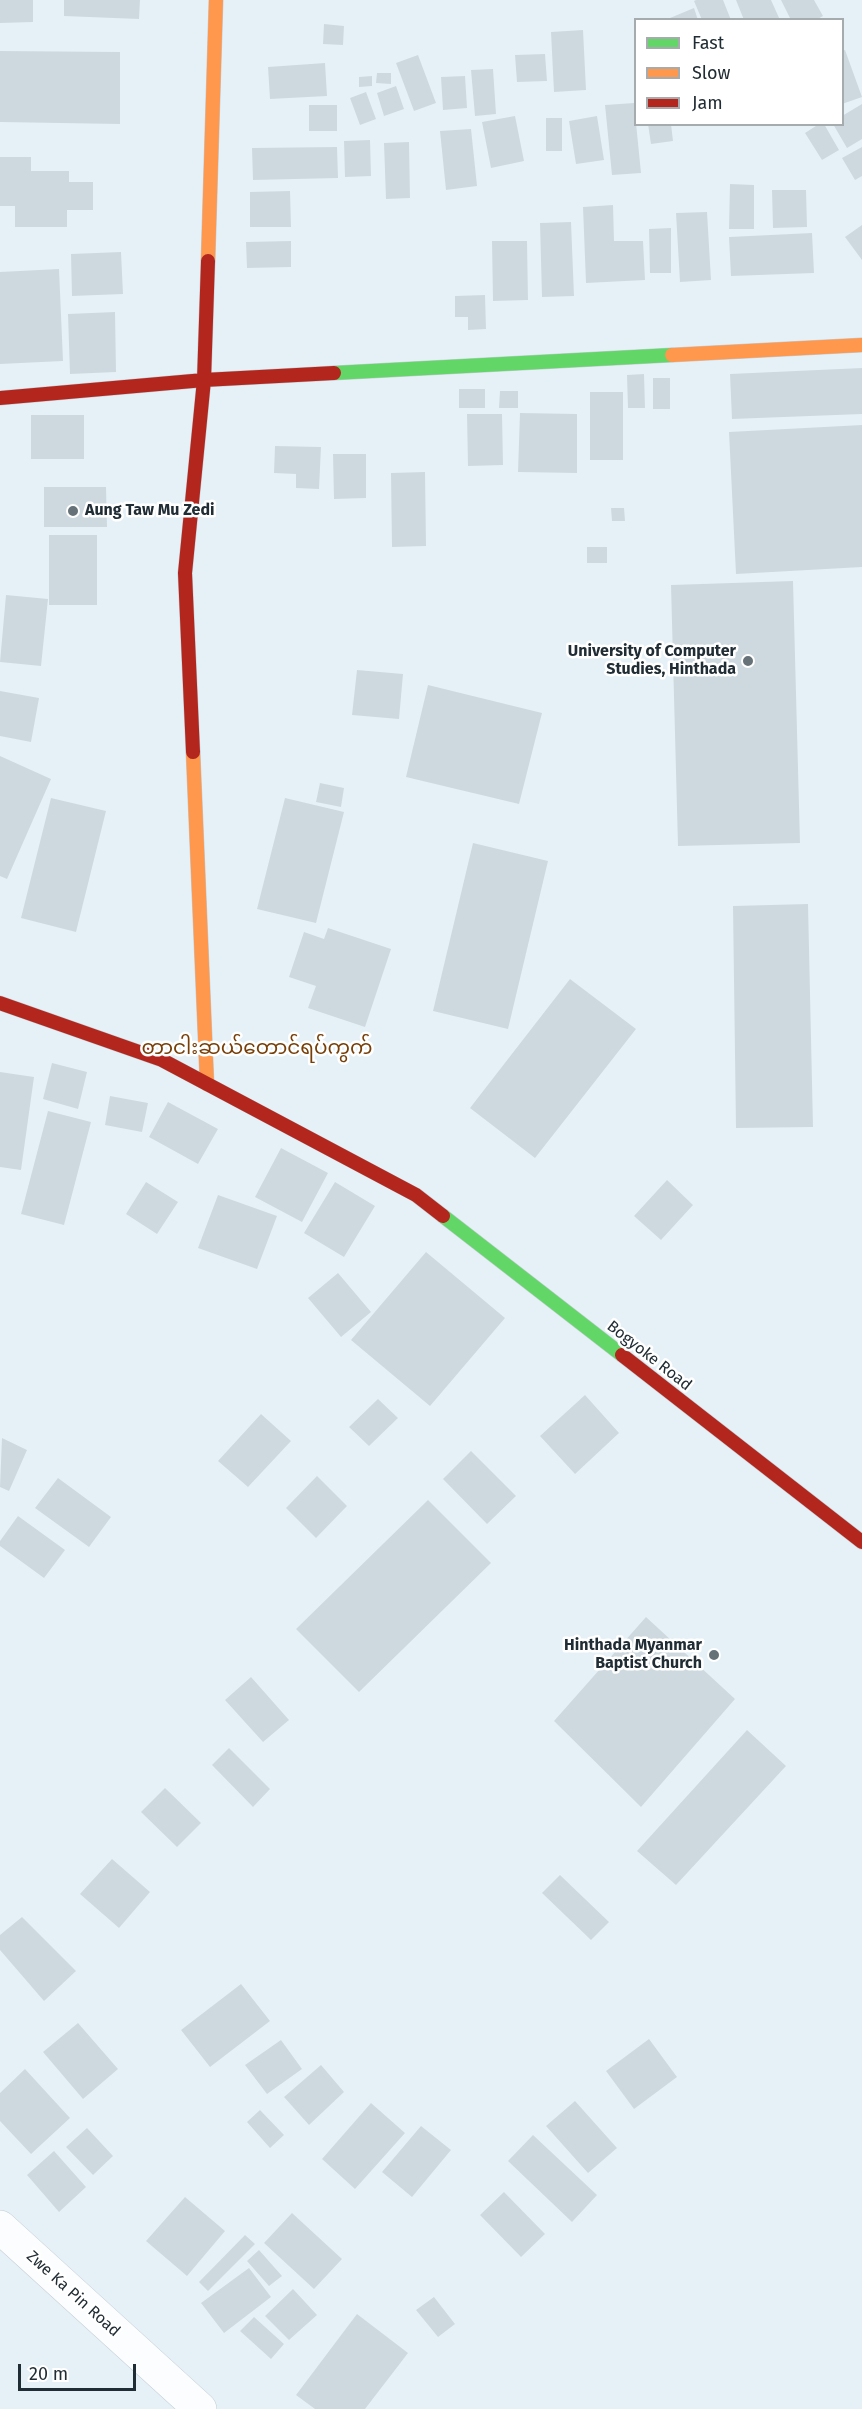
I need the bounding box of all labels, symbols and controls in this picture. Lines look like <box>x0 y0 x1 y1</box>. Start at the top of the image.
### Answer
legend <box>634 18 844 126</box>
text: Fast <box>692 32 724 54</box>
text: Slow <box>692 62 730 84</box>
text: Jam <box>692 92 723 114</box>
place label: Aung Taw Mu Zedi <box>85 501 215 521</box>
marker: Aung Taw Mu Zedi <box>66 504 80 518</box>
place label: University of Computer Studies, Hinthada <box>568 642 736 680</box>
marker: University of Computer Studies, Hinthada <box>741 654 755 668</box>
district label: တာငါးဆယ်တောင်ရပ်ကွက် <box>141 1036 373 1060</box>
street label: Bogyoke Road <box>603 1317 695 1395</box>
place label: Hinthada Myanmar Baptist Church <box>564 1636 702 1674</box>
marker: Hinthada Myanmar Baptist Church <box>707 1648 721 1662</box>
street label: Zwe Ka Pin Road <box>22 2247 124 2341</box>
scale bar <box>21 2352 140 2390</box>
text: 20 m <box>29 2363 68 2385</box>

